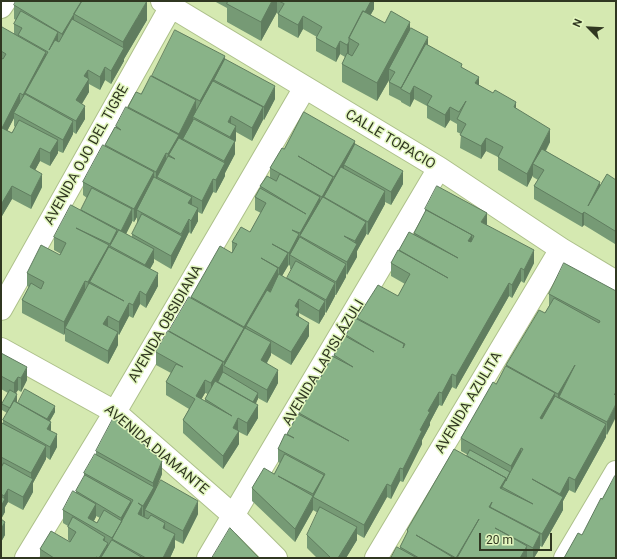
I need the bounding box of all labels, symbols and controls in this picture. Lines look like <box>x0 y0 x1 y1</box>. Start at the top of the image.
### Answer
north arrow <box>569 8 609 48</box>
text: N <box>570 17 585 29</box>
street label: AVENIDA OJO DEL TIGRE <box>41 82 133 228</box>
street label: CALLE TOPACIO <box>342 107 438 173</box>
street label: AVENIDA OBSIDIANA <box>126 262 206 386</box>
street label: AVENIDA LAPISLÁZULI <box>280 297 368 429</box>
street label: AVENIDA AZULITA <box>432 349 506 457</box>
street label: AVENIDA DIAMANTE <box>101 402 211 498</box>
scale bar <box>481 525 554 551</box>
text: 20 m <box>486 533 513 547</box>

